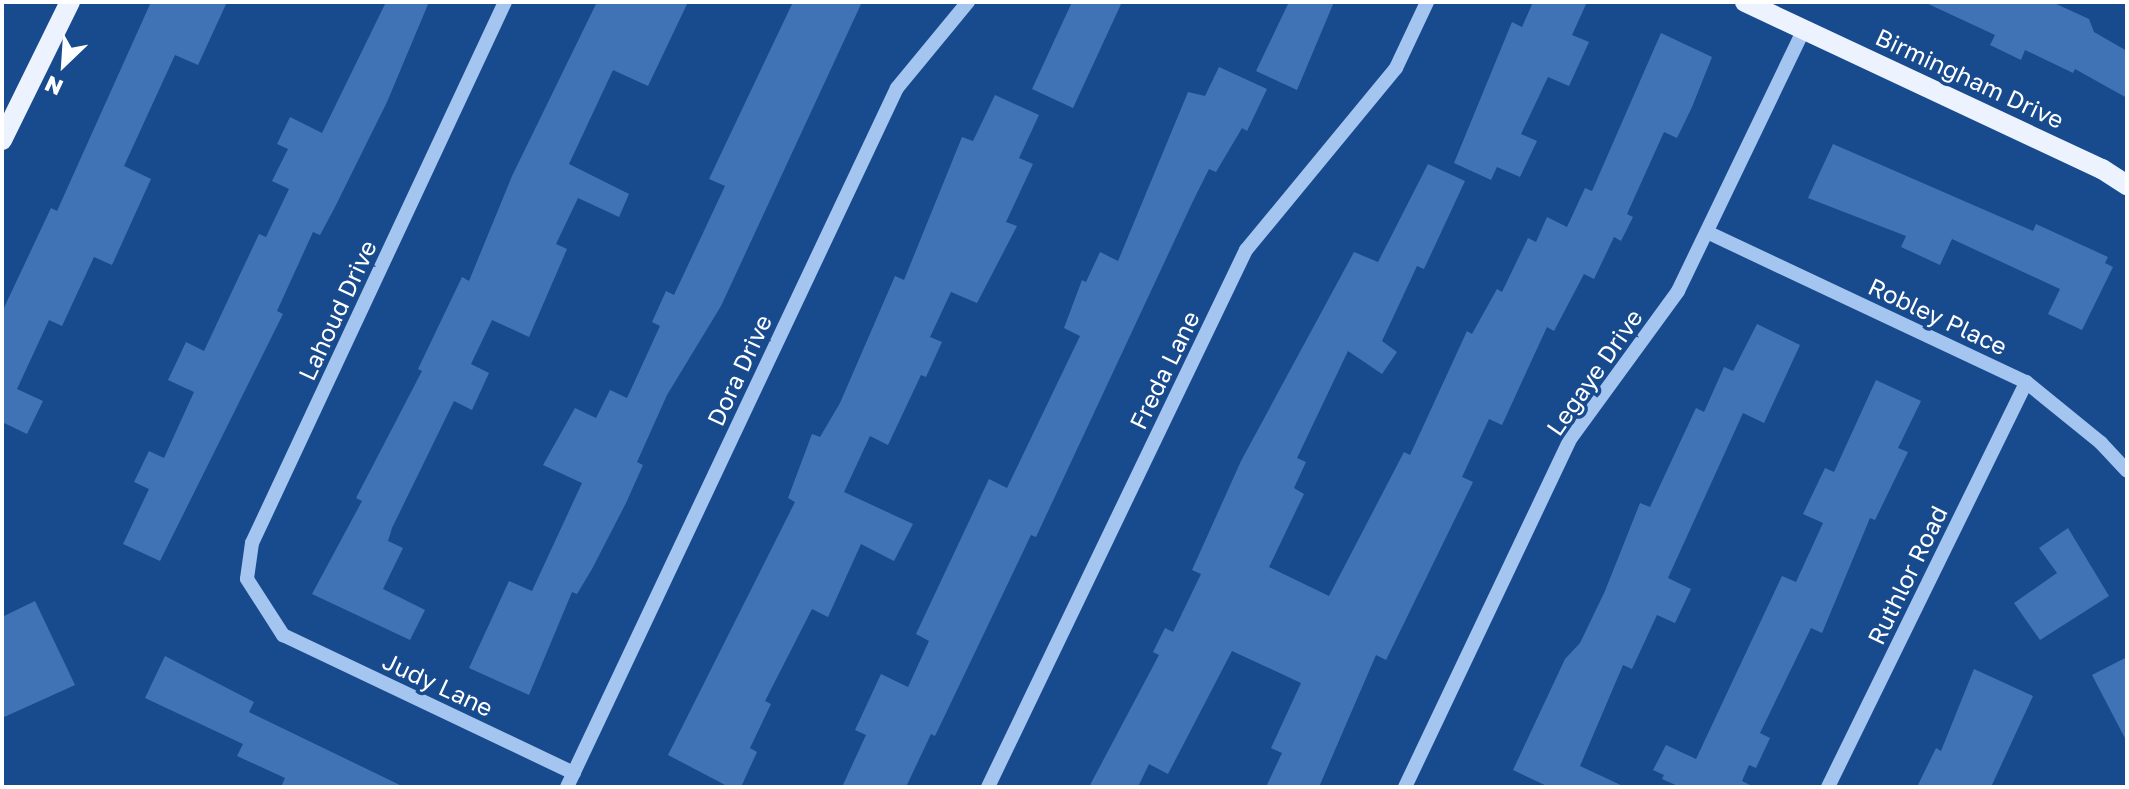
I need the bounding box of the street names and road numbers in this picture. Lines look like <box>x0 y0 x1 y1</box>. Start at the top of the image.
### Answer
street label: Birmingham Drive <box>1871 22 2069 134</box>
street label: Lahoud Drive <box>292 235 382 385</box>
street label: Robley Place <box>1864 271 2012 361</box>
street label: Legaye Drive <box>1540 303 1648 441</box>
street label: Freda Lane <box>1123 306 1205 434</box>
street label: Dora Drive <box>701 310 777 430</box>
street label: Ruthlor Road <box>1861 501 1953 649</box>
street label: Judy Lane <box>378 646 498 722</box>

